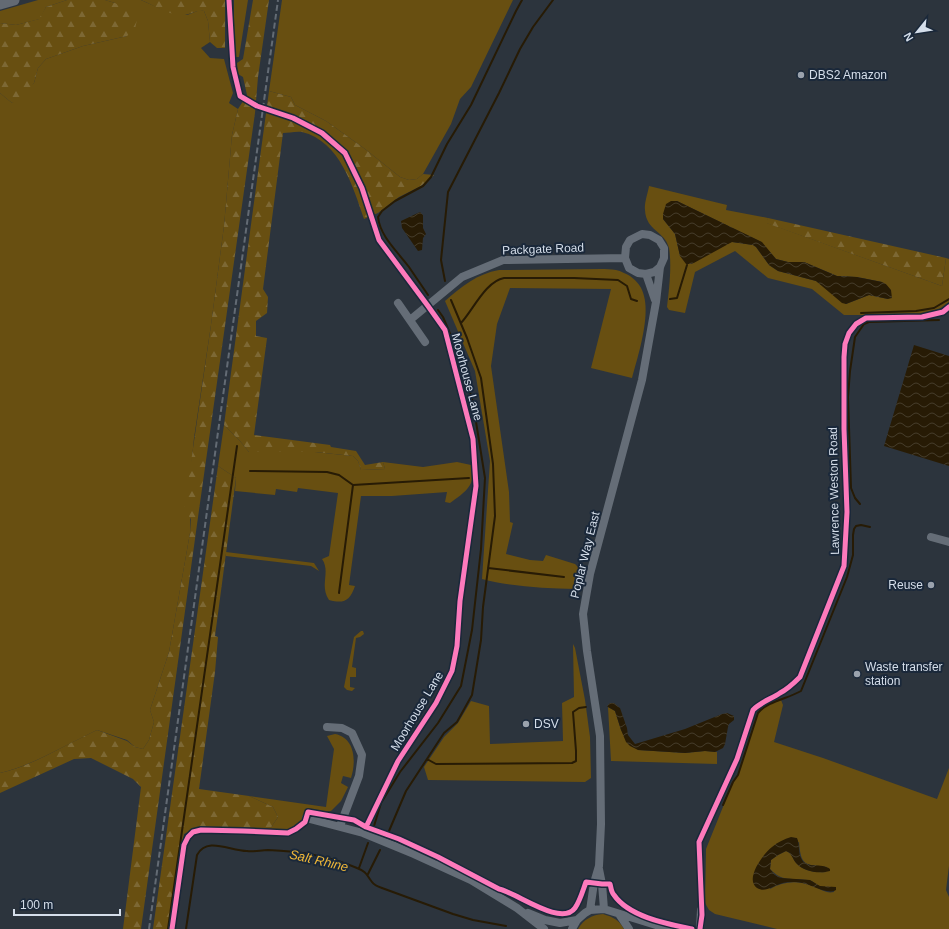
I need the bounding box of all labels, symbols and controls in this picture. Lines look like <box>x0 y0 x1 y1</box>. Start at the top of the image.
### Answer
north arrow <box>897 12 937 52</box>
text: N <box>901 31 916 43</box>
place label: DBS2 Amazon <box>809 68 887 82</box>
marker: DBS2 Amazon <box>796 70 806 80</box>
street label: Packgate Road <box>502 241 584 257</box>
street label: Moorhouse Lane <box>449 332 485 423</box>
street label: Lawrence Weston Road <box>826 427 842 555</box>
street label: Poplar Way East <box>567 510 603 600</box>
place label: Reuse <box>888 578 923 592</box>
marker: Reuse <box>926 580 936 590</box>
place label: Waste transfer station <box>865 660 943 688</box>
street label: Moorhouse Lane <box>388 669 446 753</box>
marker: Waste transfer station <box>852 669 862 679</box>
place label: DSV <box>534 717 559 731</box>
marker: DSV <box>521 719 531 729</box>
water label: Salt Rhine <box>288 846 350 875</box>
scale bar <box>14 891 120 917</box>
text: 100 m <box>20 898 53 912</box>

